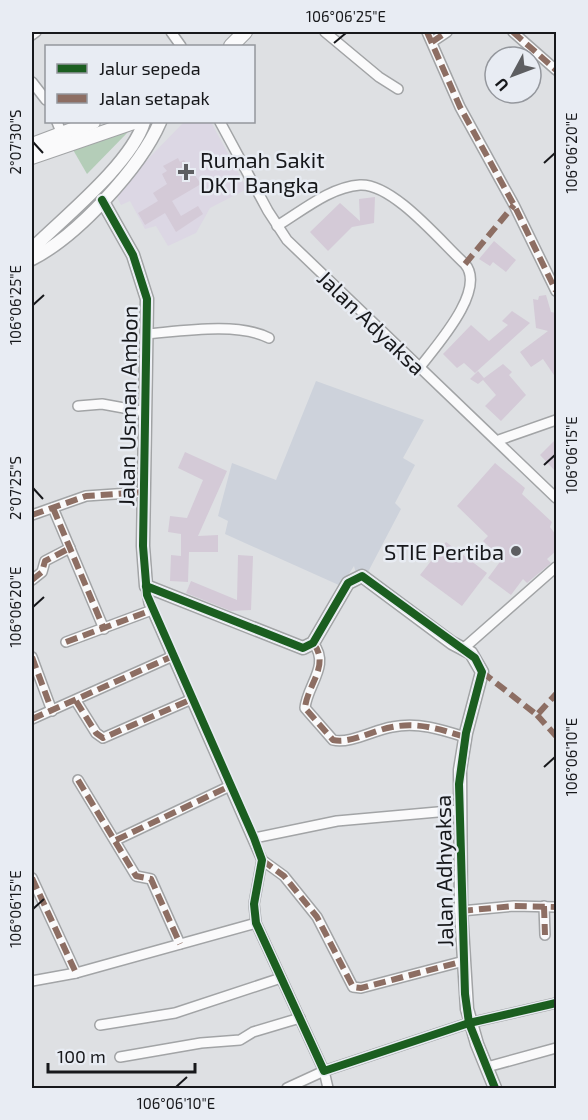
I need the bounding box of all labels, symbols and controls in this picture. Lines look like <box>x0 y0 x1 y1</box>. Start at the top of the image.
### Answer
text: 106°06'25"E <box>306 7 386 25</box>
legend <box>45 45 255 123</box>
north arrow <box>483 45 543 105</box>
text: Jalur sepeda <box>99 57 201 79</box>
text: U <box>491 75 512 96</box>
text: Jalan setapak <box>99 87 210 109</box>
text: 2°07'30"S <box>6 110 24 174</box>
text: 106°06'20"E <box>562 113 580 193</box>
place label: Rumah Sakit DKT Bangka <box>200 146 325 197</box>
marker: Rumah Sakit DKT Bangka <box>177 163 195 181</box>
street label: Jalan Adyaksa <box>313 264 431 380</box>
text: 106°06'25"E <box>6 265 24 345</box>
street label: Jalan Usman Ambon <box>112 305 142 507</box>
text: 106°06'15"E <box>562 416 580 494</box>
text: 2°07'25"S <box>6 456 24 520</box>
place label: STIE Pertiba <box>384 538 504 564</box>
marker: STIE Pertiba <box>509 544 523 558</box>
text: 106°06'20"E <box>6 567 24 647</box>
text: 106°06'10"E <box>562 718 580 796</box>
street label: Jalan Adhyaksa <box>429 795 457 947</box>
text: 106°06'15"E <box>6 870 24 948</box>
scale bar <box>48 1036 195 1074</box>
text: 100 m <box>57 1045 106 1067</box>
text: 106°06'10"E <box>137 1094 215 1112</box>

